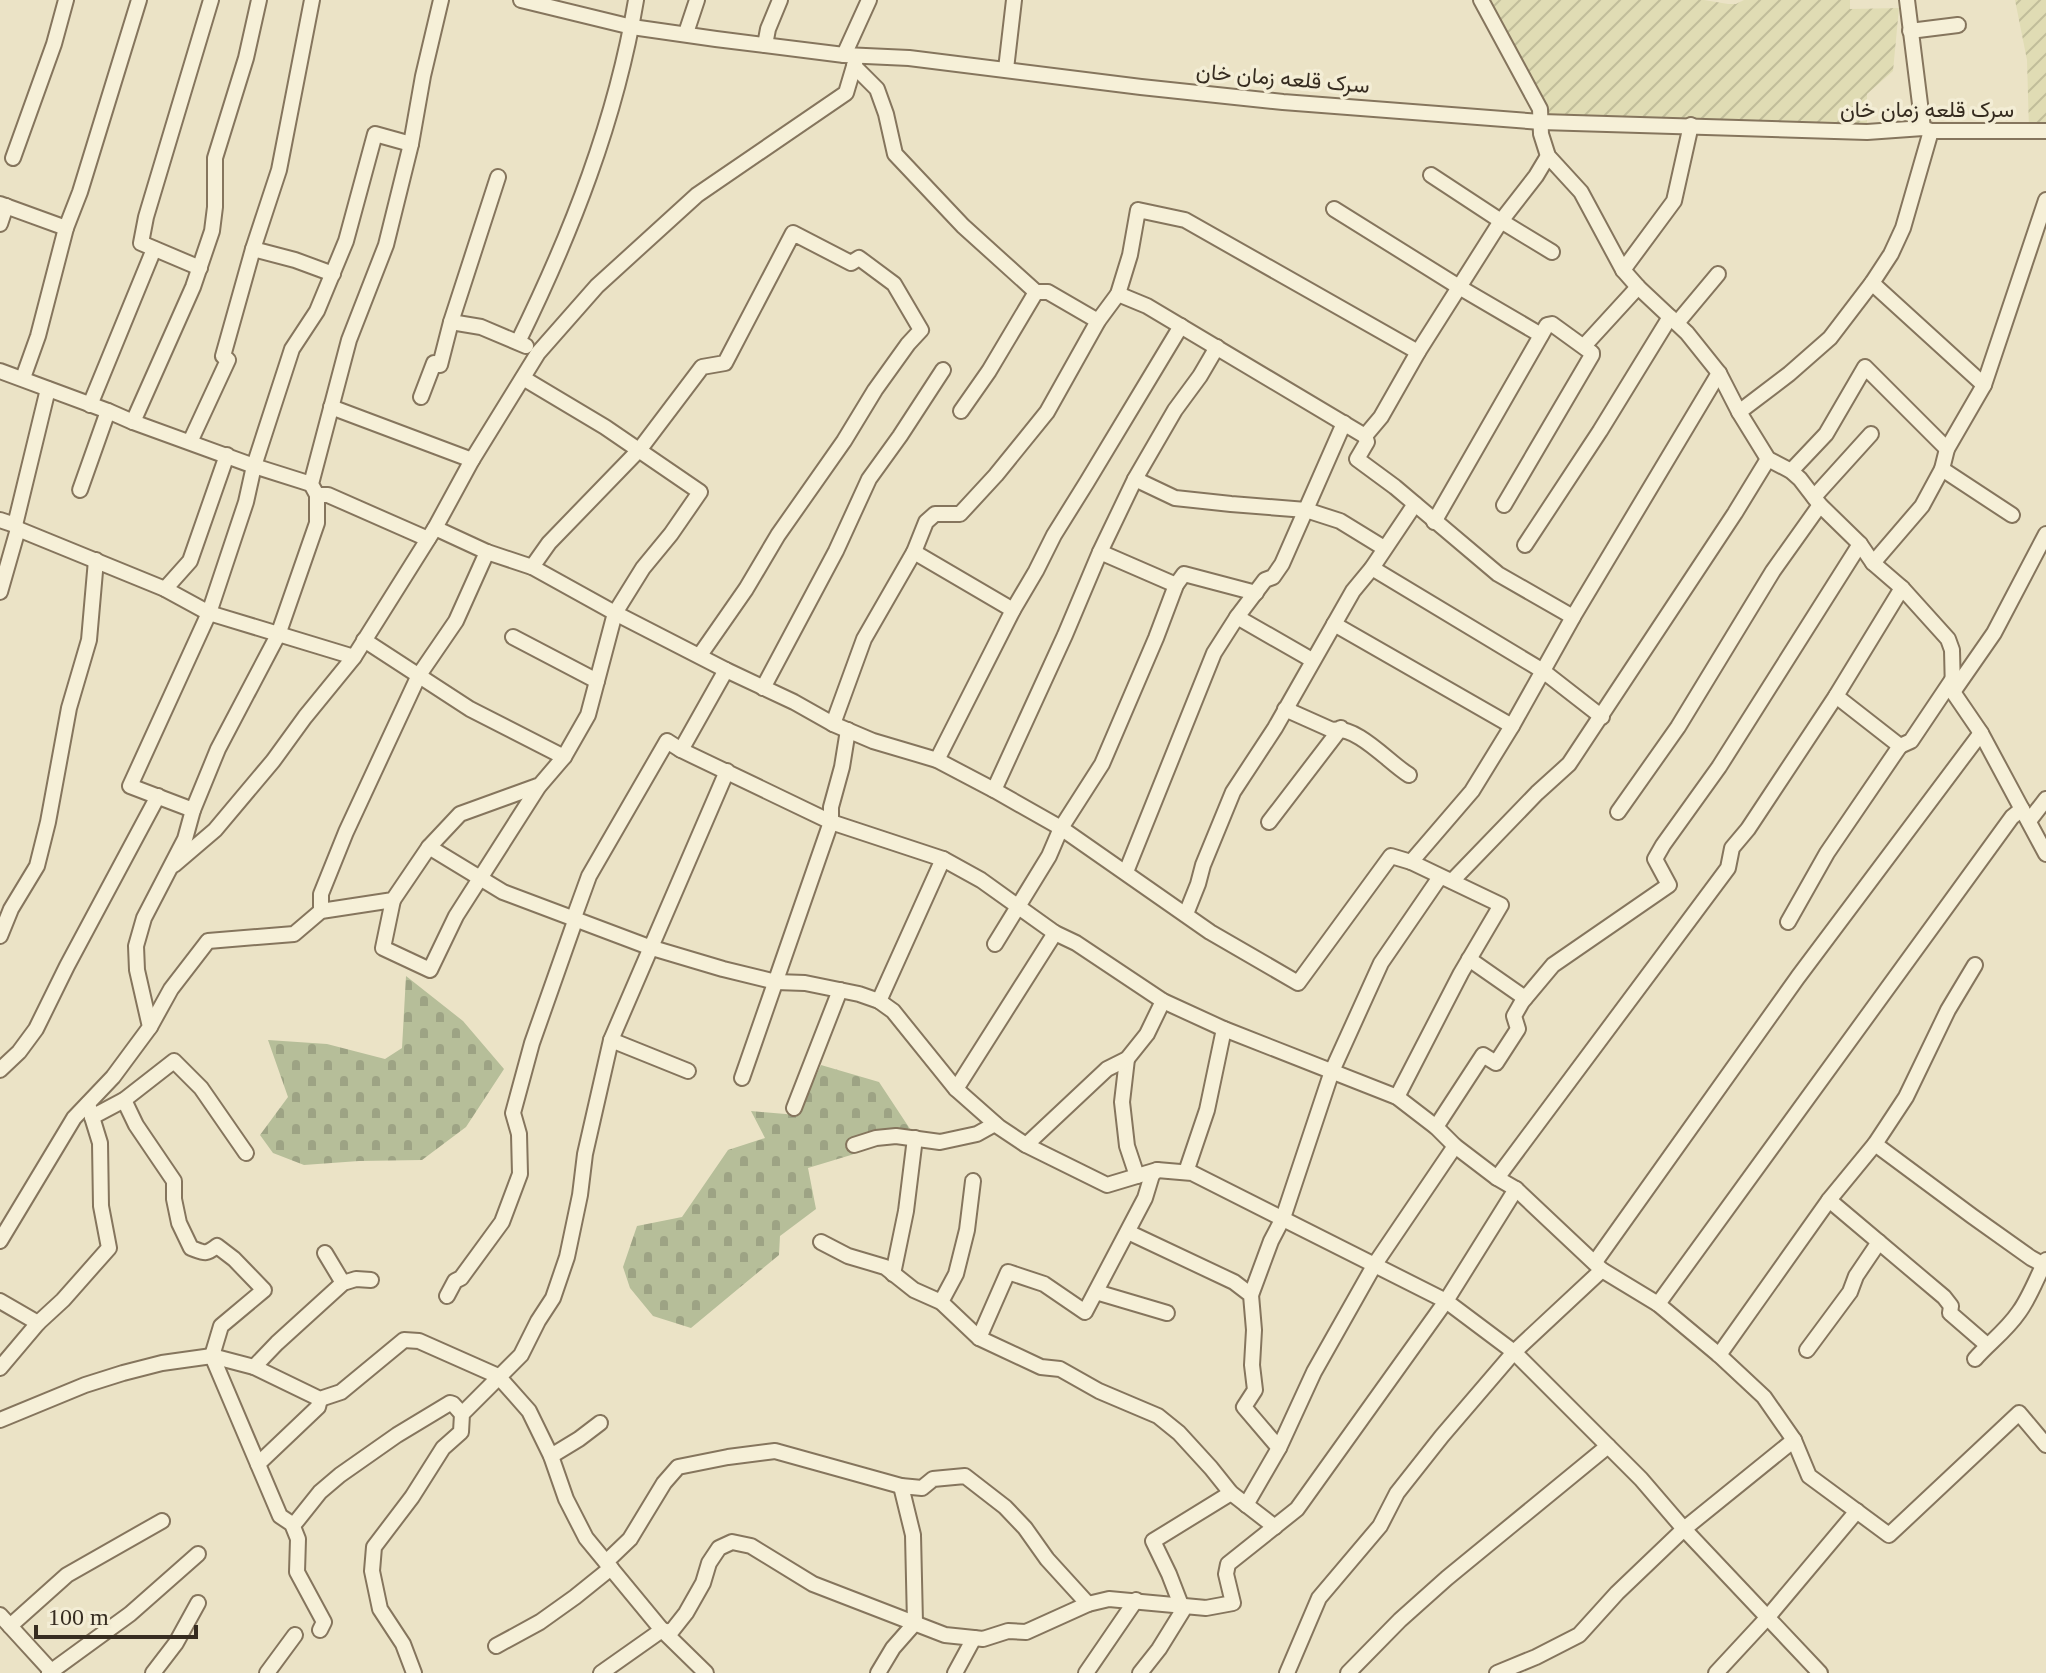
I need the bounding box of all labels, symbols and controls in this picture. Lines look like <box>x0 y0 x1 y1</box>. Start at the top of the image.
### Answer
street label: سرک قلعه زمان خان <box>1195 58 1371 99</box>
street label: سرک قلعه زمان خان <box>1840 97 2014 123</box>
scale bar <box>36 1589 196 1639</box>
text: 100 m <box>48 1604 109 1630</box>

